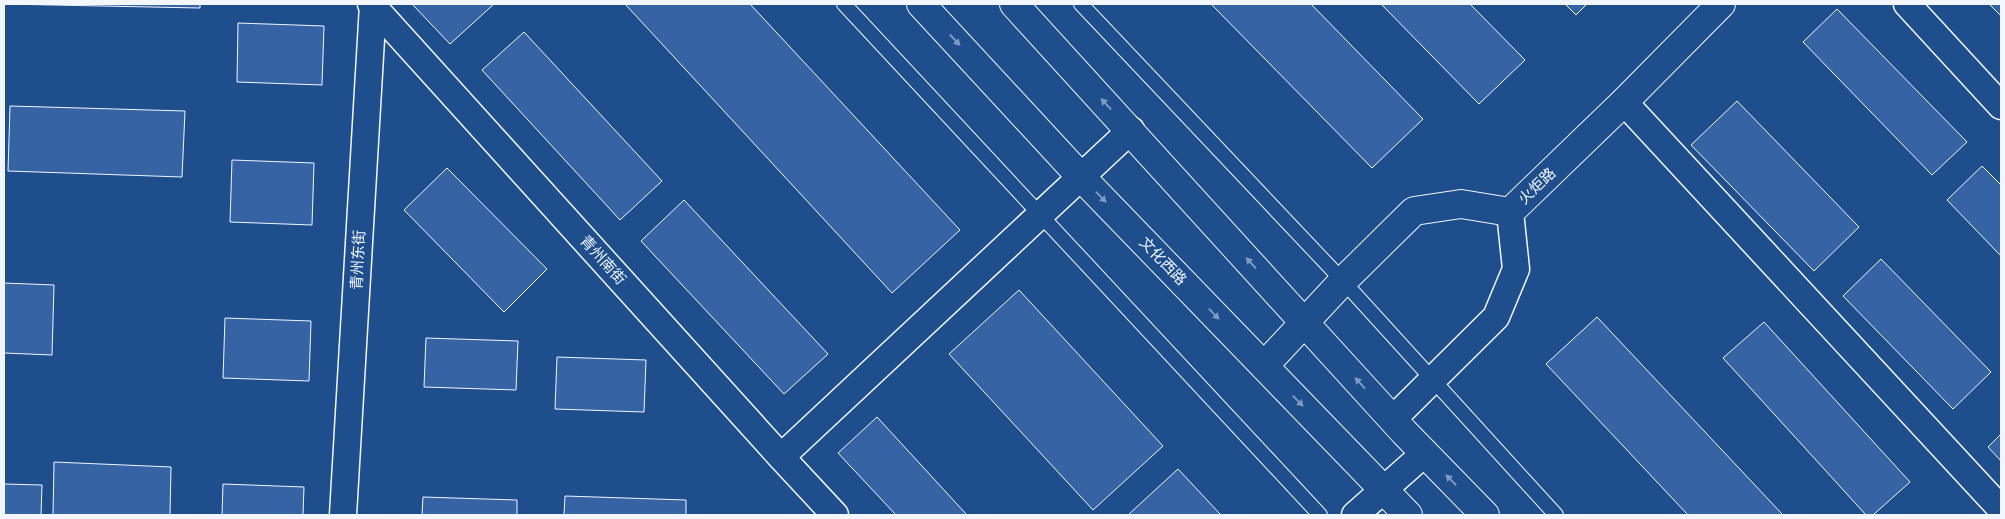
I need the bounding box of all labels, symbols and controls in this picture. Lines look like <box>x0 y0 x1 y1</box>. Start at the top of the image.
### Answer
one-way arrow <box>949 33 960 46</box>
one-way arrow <box>1100 98 1112 110</box>
street label: 火炬路 <box>1515 164 1559 208</box>
one-way arrow <box>1095 191 1107 203</box>
street label: 青州东街 <box>347 230 369 290</box>
street label: 青州南街 <box>576 232 630 288</box>
street label: 文化西路 <box>1136 233 1190 289</box>
one-way arrow <box>1245 257 1257 269</box>
one-way arrow <box>1208 308 1220 320</box>
one-way arrow <box>1354 378 1366 390</box>
one-way arrow <box>1292 394 1304 406</box>
one-way arrow <box>1445 474 1457 486</box>

